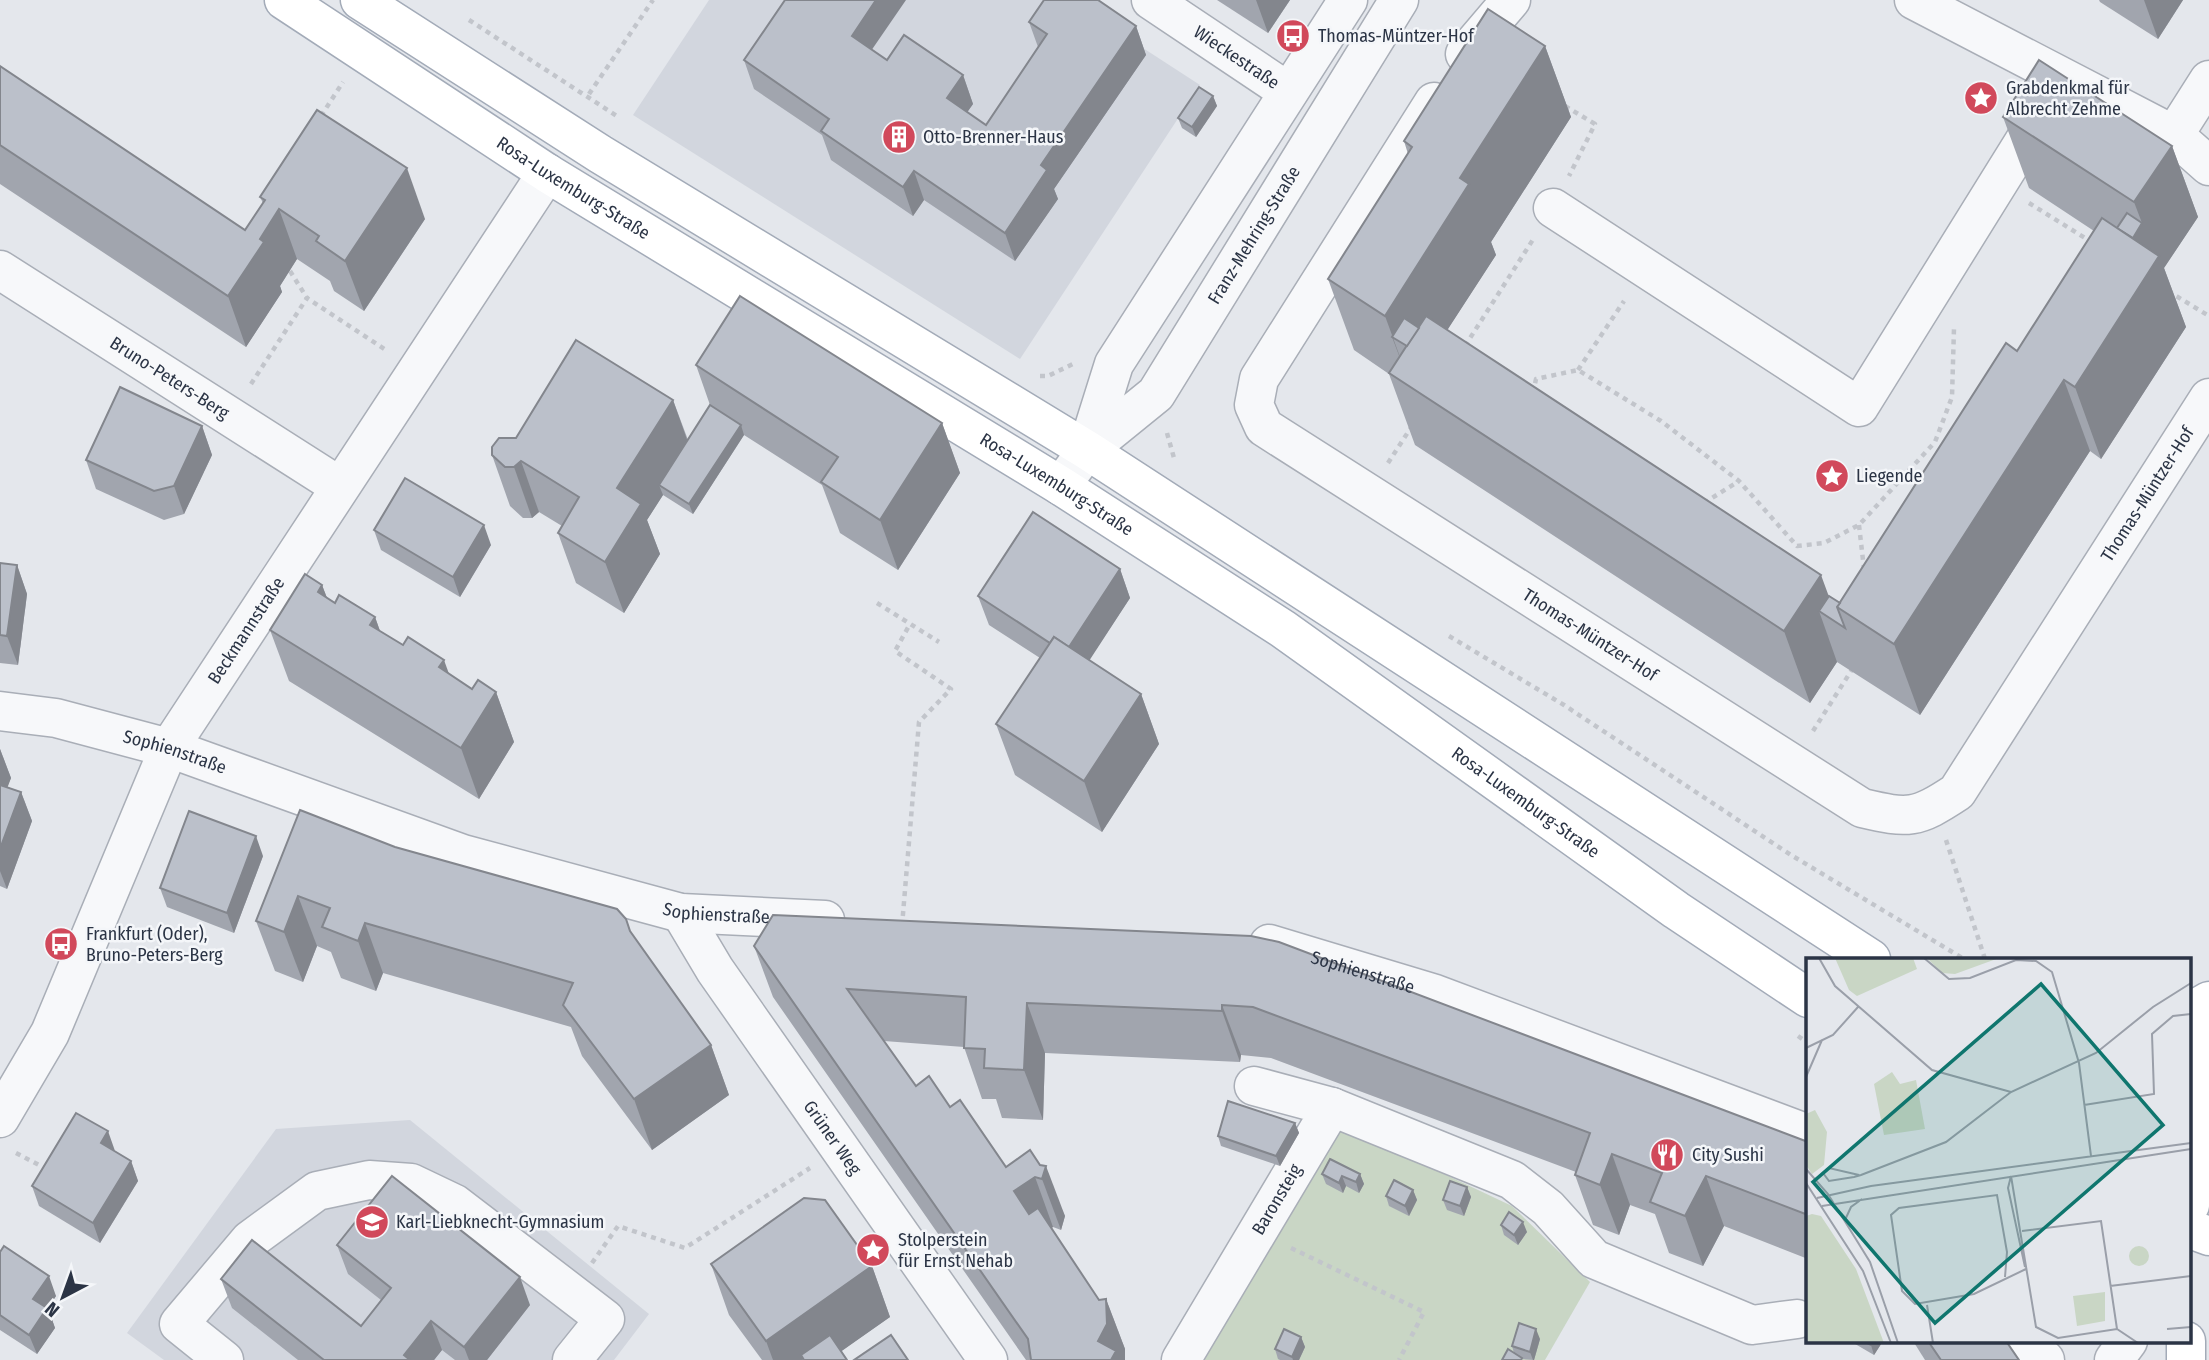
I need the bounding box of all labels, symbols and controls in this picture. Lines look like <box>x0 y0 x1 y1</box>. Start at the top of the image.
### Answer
bus stop icon: Thomas-Müntzer-Hof <box>1274 17 1312 55</box>
street label: Wieckestraße <box>1190 21 1284 94</box>
place label: Thomas-Müntzer-Hof <box>1318 25 1475 47</box>
place label: Grabdenkmal für Albrecht Zehme <box>2006 77 2130 120</box>
place icon: Grabdenkmal für Albrecht Zehme <box>1962 79 2000 117</box>
building icon: Otto-Brenner-Haus <box>880 118 918 156</box>
place label: Otto-Brenner-Haus <box>923 126 1064 148</box>
street label: Rosa-Luxemburg-Straße <box>492 132 654 244</box>
street label: Franz-Mehring-Straße <box>1203 162 1305 308</box>
street label: Bruno-Peters-Berg <box>106 332 234 424</box>
street label: Thomas-Müntzer-Hof <box>2096 421 2199 566</box>
street label: Rosa-Luxemburg-Straße <box>976 428 1137 541</box>
place icon: Liegende <box>1813 457 1851 495</box>
place label: Liegende <box>1856 465 1923 487</box>
street label: Beckmannstraße <box>203 573 289 688</box>
street label: Thomas-Müntzer-Hof <box>1519 584 1663 687</box>
street label: Sophienstraße <box>121 725 229 779</box>
street label: Rosa-Luxemburg-Straße <box>1447 742 1604 863</box>
street label: Sophienstraße <box>660 898 770 928</box>
place label: Frankfurt (Oder), Bruno-Peters-Berg <box>86 923 223 966</box>
bus stop icon: Frankfurt (Oder), Bruno-Peters-Berg <box>42 925 80 963</box>
street label: Sophienstraße <box>1308 946 1417 998</box>
inset map <box>1806 958 2192 1342</box>
street label: Grüner Weg <box>799 1096 866 1179</box>
restaurant icon: City Sushi <box>1648 1136 1686 1174</box>
place label: City Sushi <box>1692 1144 1764 1166</box>
street label: Baronsteig <box>1247 1160 1307 1239</box>
school or university icon: Karl-Liebknecht-Gymnasium <box>353 1203 391 1241</box>
place label: Karl-Liebknecht-Gymnasium <box>396 1211 604 1233</box>
place label: Stolperstein für Ernst Nehab <box>898 1229 1013 1272</box>
place icon: Stolperstein für Ernst Nehab <box>854 1231 892 1269</box>
north arrow <box>28 1262 98 1332</box>
text: N <box>40 1297 64 1322</box>

